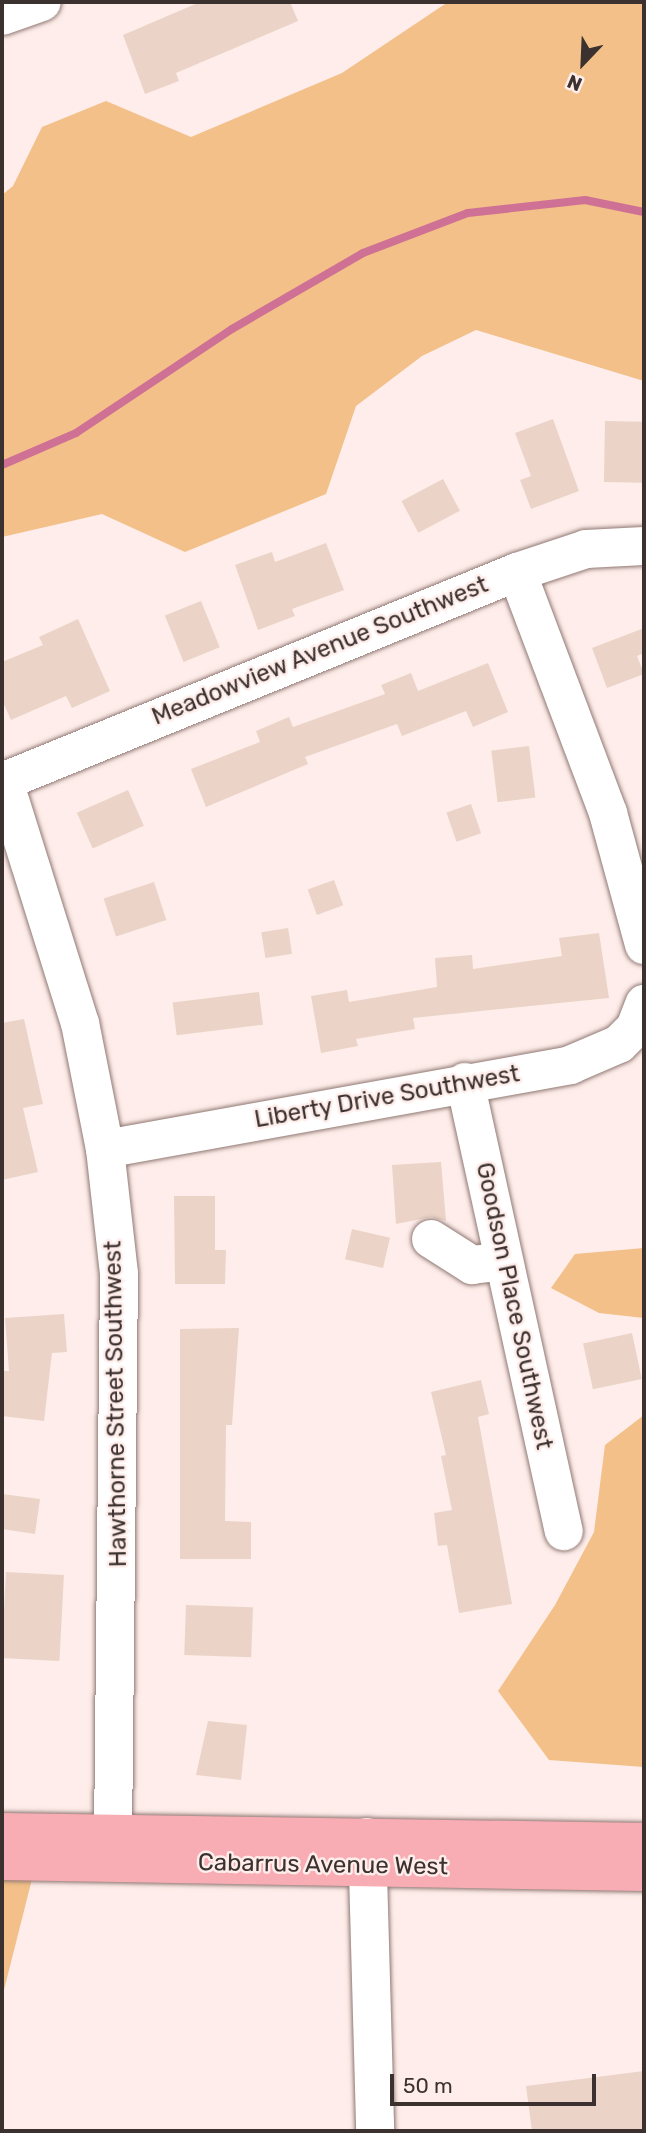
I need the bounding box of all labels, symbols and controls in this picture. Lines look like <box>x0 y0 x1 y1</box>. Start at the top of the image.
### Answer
north arrow <box>548 28 618 98</box>
text: N <box>564 70 585 96</box>
street label: Meadowview Avenue Southwest <box>147 570 493 732</box>
street label: Liberty Drive Southwest <box>252 1059 522 1135</box>
street label: Goodson Place Southwest <box>469 1160 559 1452</box>
street label: Hawthorne Street Southwest <box>99 1240 133 1568</box>
street label: Cabarrus Avenue West <box>197 1848 449 1882</box>
scale bar <box>394 2060 600 2104</box>
text: 50 m <box>403 2073 453 2098</box>

